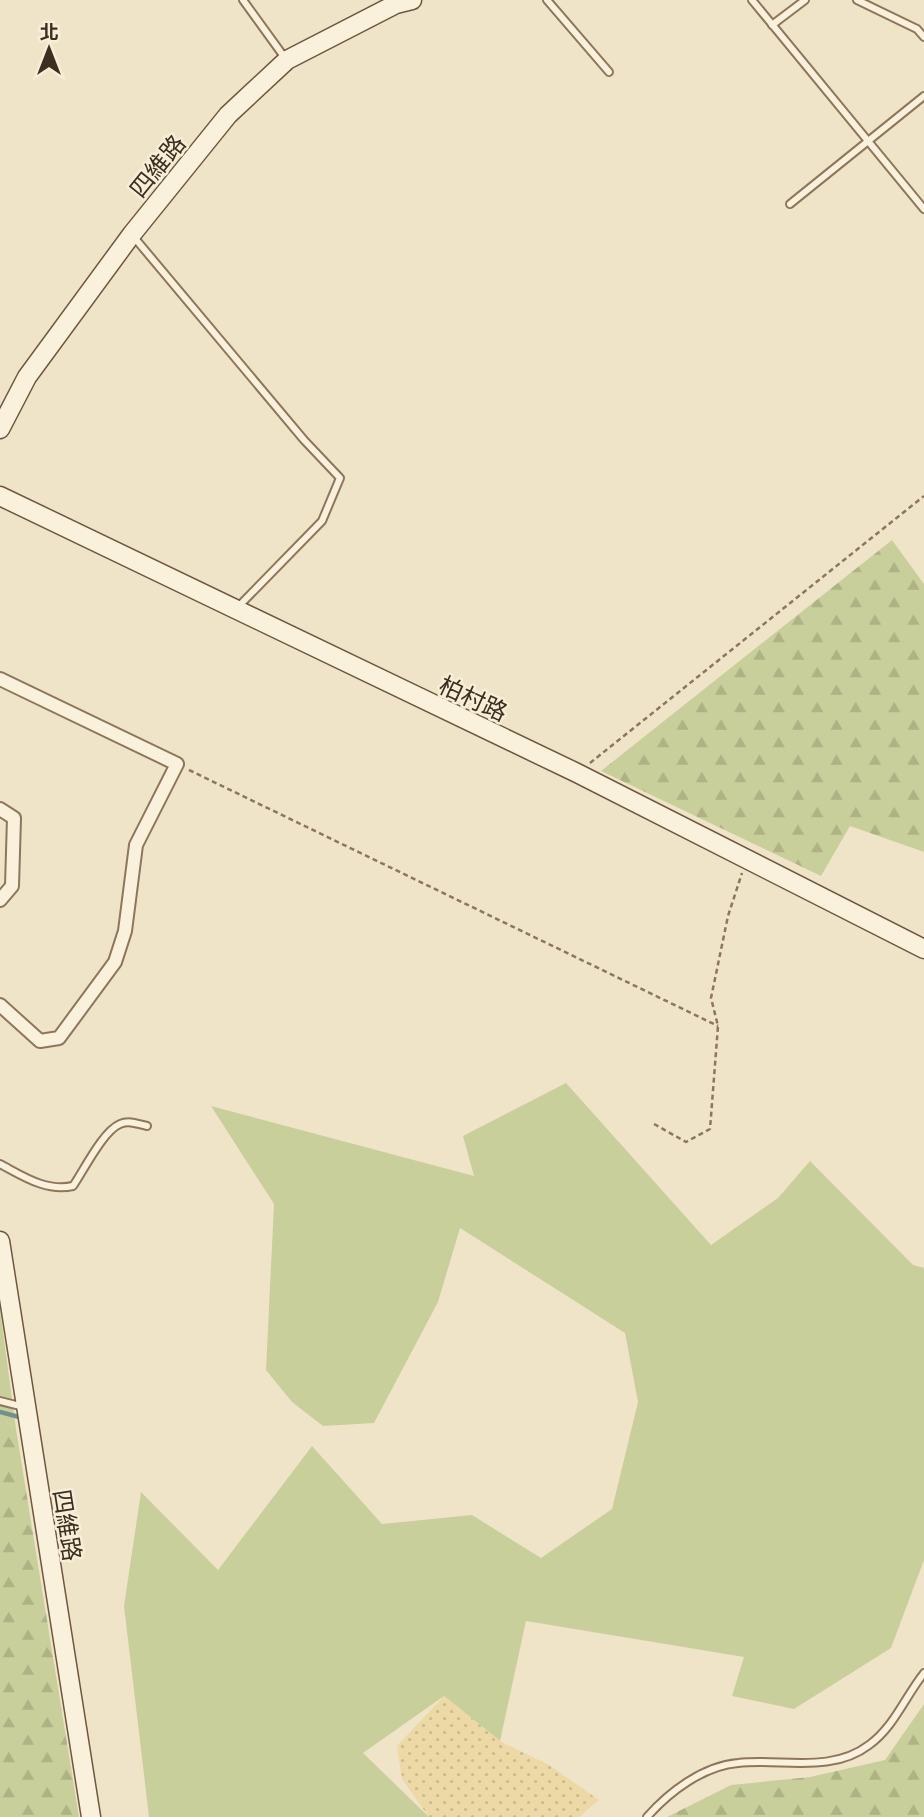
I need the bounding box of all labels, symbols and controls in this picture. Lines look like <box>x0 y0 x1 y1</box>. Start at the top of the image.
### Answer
north arrow <box>14 14 84 84</box>
text: 北 <box>39 17 59 45</box>
street label: 四維路 <box>120 126 192 204</box>
street label: 柏村路 <box>434 666 514 728</box>
street label: 四維路 <box>46 1487 92 1563</box>

